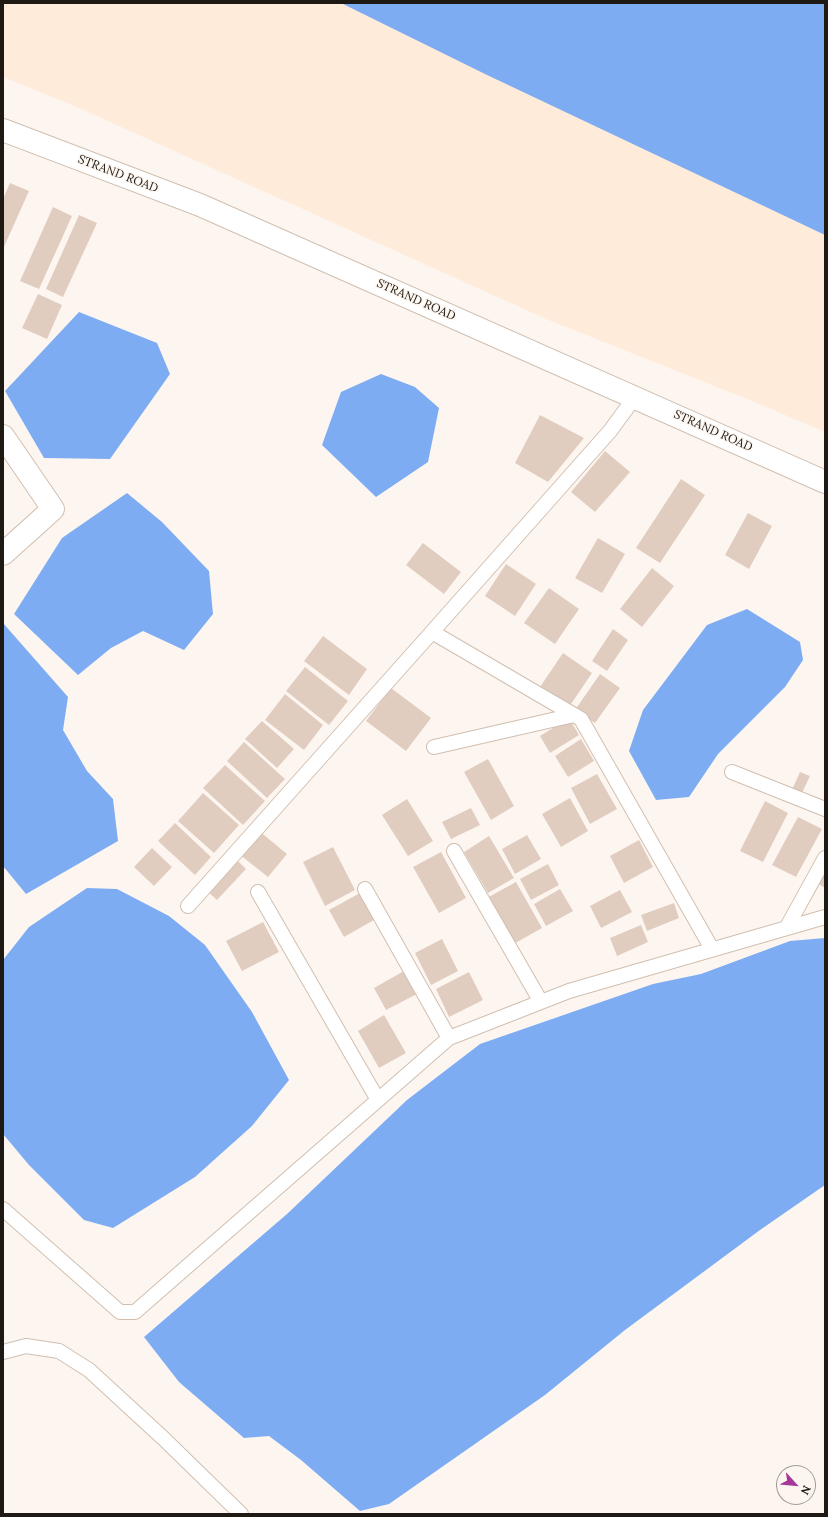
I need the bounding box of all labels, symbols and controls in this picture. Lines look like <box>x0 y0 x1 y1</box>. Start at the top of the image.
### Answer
street label: STRAND ROAD <box>76 152 160 196</box>
street label: STRAND ROAD <box>374 276 458 324</box>
street label: STRAND ROAD <box>671 407 755 455</box>
north arrow <box>776 1465 816 1505</box>
text: N <box>798 1483 814 1497</box>

